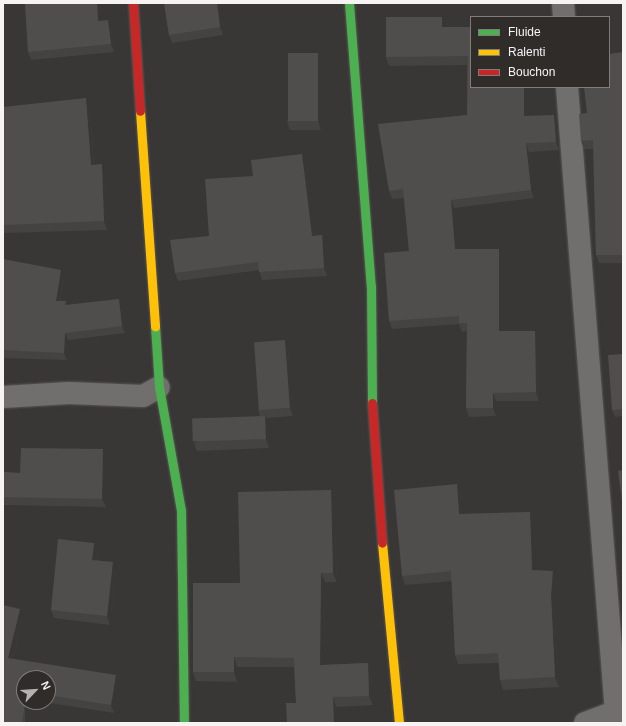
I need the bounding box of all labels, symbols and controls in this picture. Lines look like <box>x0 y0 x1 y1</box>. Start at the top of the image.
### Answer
legend <box>470 16 610 88</box>
text: Fluide <box>508 25 541 39</box>
text: Ralenti <box>508 45 545 59</box>
text: Bouchon <box>508 65 555 79</box>
north arrow <box>16 670 56 710</box>
text: N <box>39 679 53 691</box>

